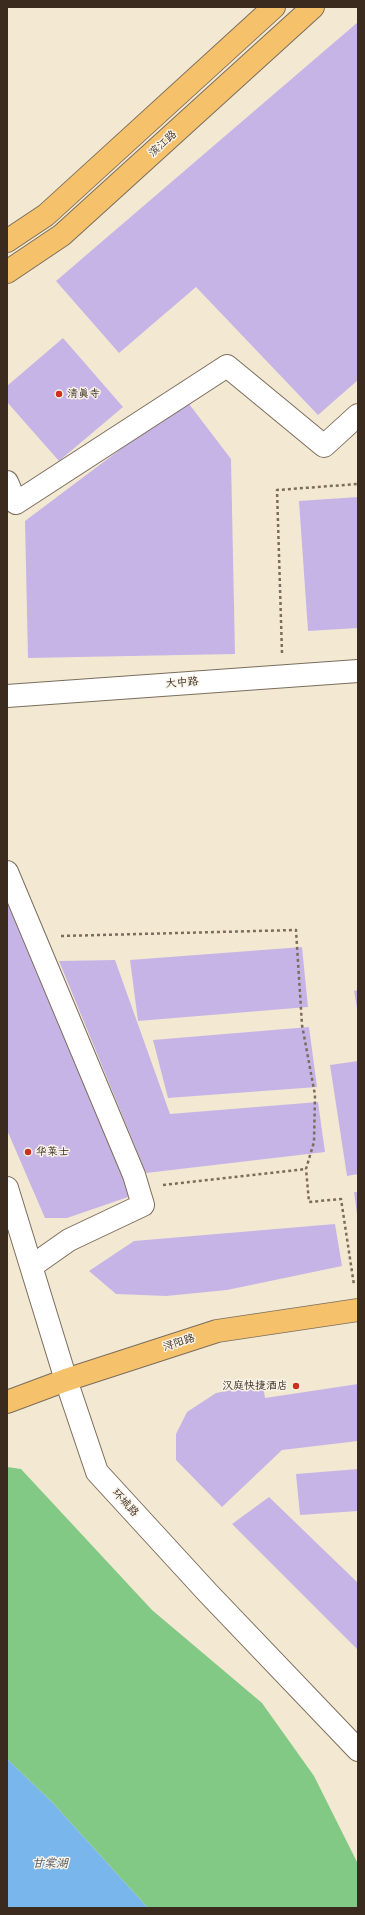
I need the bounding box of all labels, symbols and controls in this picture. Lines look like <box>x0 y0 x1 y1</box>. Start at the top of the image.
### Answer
street label: 滨江路 <box>146 128 180 160</box>
place label: 清真寺 <box>67 387 100 401</box>
marker: 清真寺 <box>54 389 64 399</box>
street label: 大中路 <box>165 675 199 691</box>
place label: 华莱士 <box>36 1145 69 1159</box>
marker: 华莱士 <box>23 1147 33 1157</box>
street label: 浔阳路 <box>161 1332 197 1354</box>
place label: 汉庭快捷酒店 <box>222 1379 288 1393</box>
marker: 汉庭快捷酒店 <box>291 1381 301 1391</box>
street label: 环城路 <box>109 1486 141 1520</box>
water label: 甘棠湖 <box>32 1857 68 1871</box>

